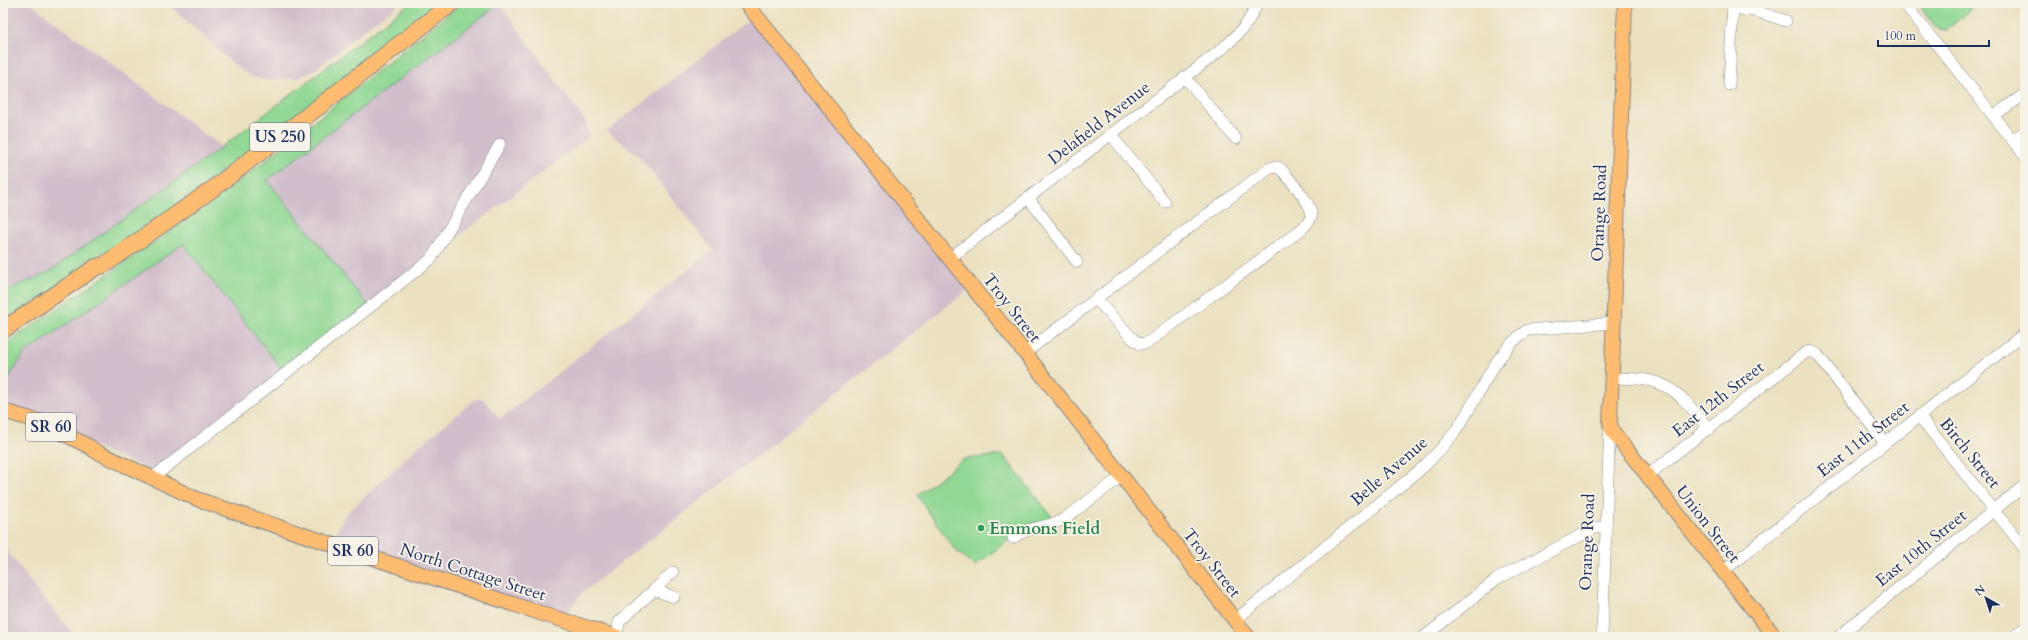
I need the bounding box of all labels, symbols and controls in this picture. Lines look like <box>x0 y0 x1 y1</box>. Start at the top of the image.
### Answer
scale bar <box>1878 22 1989 48</box>
text: 100 m <box>1884 28 1917 44</box>
street label: Delafield Avenue <box>1043 76 1155 170</box>
road number: US 250 <box>250 123 310 151</box>
street label: Orange Road <box>1586 164 1612 262</box>
street label: Troy Street <box>978 268 1047 348</box>
street label: East 12th Street <box>1667 355 1769 442</box>
street label: East 11th Street <box>1812 395 1914 482</box>
road number: SR 60 <box>26 413 76 441</box>
street label: Birch Street <box>1934 413 2006 494</box>
street label: Belle Avenue <box>1345 431 1433 511</box>
street label: Union Street <box>1670 480 1746 568</box>
street label: Orange Road <box>1574 493 1600 591</box>
street label: East 10th Street <box>1871 504 1972 592</box>
place label: Emmons Field <box>989 517 1101 540</box>
marker: Emmons Field <box>976 523 986 533</box>
street label: Troy Street <box>1178 523 1247 603</box>
road number: SR 60 <box>328 537 378 565</box>
street label: North Cottage Street <box>397 538 549 607</box>
north arrow <box>1966 578 2006 618</box>
text: N <box>1972 581 1989 599</box>

